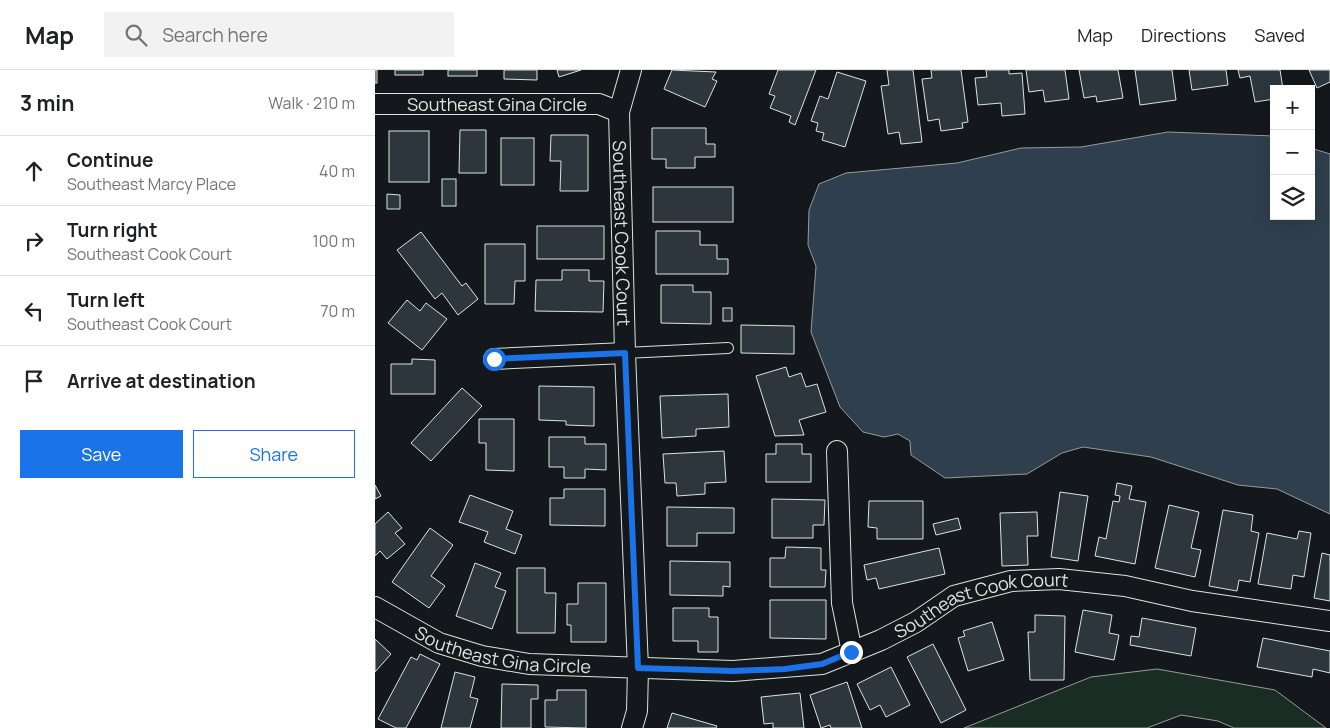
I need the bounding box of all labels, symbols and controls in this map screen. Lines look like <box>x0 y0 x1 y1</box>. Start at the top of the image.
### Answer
search box <box>104 12 454 57</box>
text: Map <box>25 18 74 51</box>
icon: search <box>122 21 150 49</box>
text: Search here <box>162 22 268 48</box>
text: Map <box>1077 23 1113 47</box>
text: Directions <box>1141 23 1226 47</box>
text: Saved <box>1254 23 1305 47</box>
map controls <box>1270 85 1315 220</box>
button: + <box>1270 85 1315 130</box>
text: 3 min <box>20 89 74 117</box>
text: Walk · 210 m <box>268 92 355 114</box>
street label: Southeast Gina Circle <box>407 92 587 116</box>
button: − <box>1270 130 1315 175</box>
street label: Southeast Cook Court <box>608 140 636 326</box>
text: Continue <box>67 147 153 173</box>
icon: ahead <box>20 157 48 185</box>
text: 40 m <box>319 160 355 182</box>
text: Southeast Marcy Place <box>67 173 236 195</box>
button: layers <box>1270 175 1315 220</box>
text: Turn right <box>67 217 157 243</box>
icon: right <box>20 227 48 255</box>
text: 100 m <box>312 230 355 252</box>
text: Southeast Cook Court <box>67 243 232 265</box>
text: Turn left <box>67 287 145 313</box>
icon: left <box>20 297 48 325</box>
text: 70 m <box>320 300 355 322</box>
text: Southeast Cook Court <box>67 313 232 335</box>
route start <box>483 348 506 371</box>
icon: arrive <box>20 367 48 395</box>
text: Arrive at destination <box>67 368 256 394</box>
button: Save <box>20 430 183 478</box>
button: Share <box>193 430 355 478</box>
street label: Southeast Cook Court <box>890 567 1070 643</box>
street label: Southeast Gina Circle <box>411 620 591 678</box>
route end <box>840 641 863 664</box>

